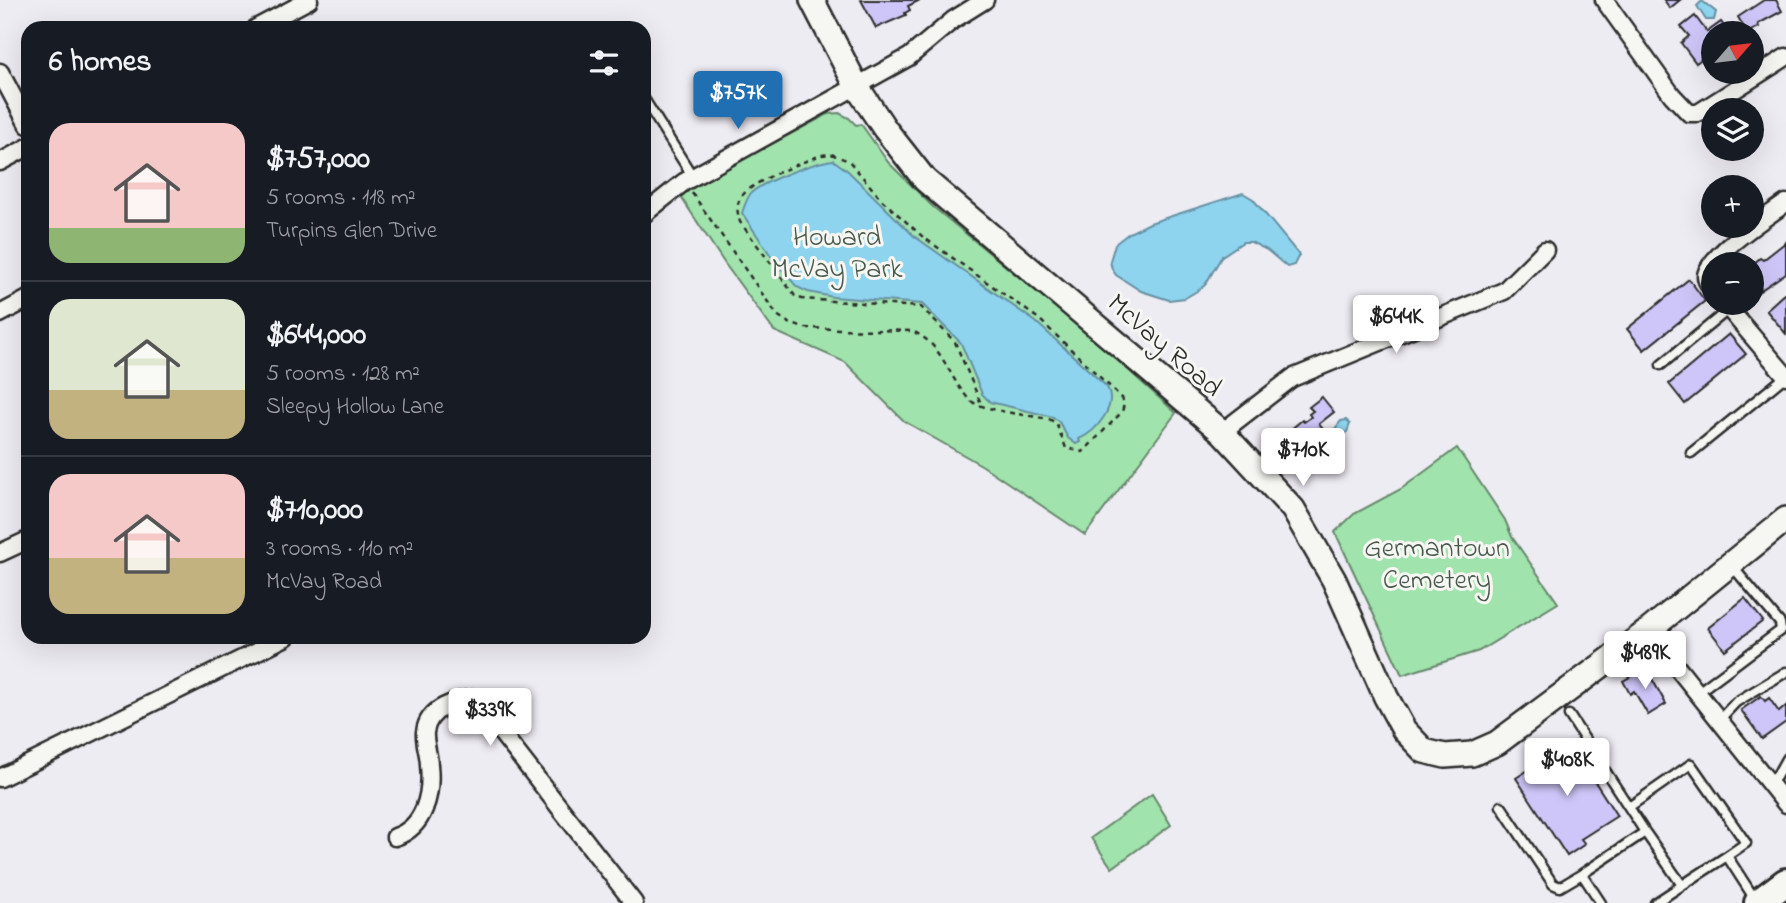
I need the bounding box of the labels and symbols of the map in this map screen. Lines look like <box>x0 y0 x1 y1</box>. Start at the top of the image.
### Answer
north arrow <box>1701 21 1764 84</box>
pin: $757K <box>689 72 787 131</box>
park label: Howard McVay Park <box>772 218 903 291</box>
street label: McVay Road <box>1097 285 1231 409</box>
pin: $644K <box>1347 296 1445 355</box>
pin: $710K <box>1254 428 1352 488</box>
park label: Germantown Cemetery <box>1364 529 1510 602</box>
pin: $489K <box>1596 632 1694 691</box>
pin: $339K <box>441 688 539 748</box>
pin: $408K <box>1518 738 1616 798</box>

